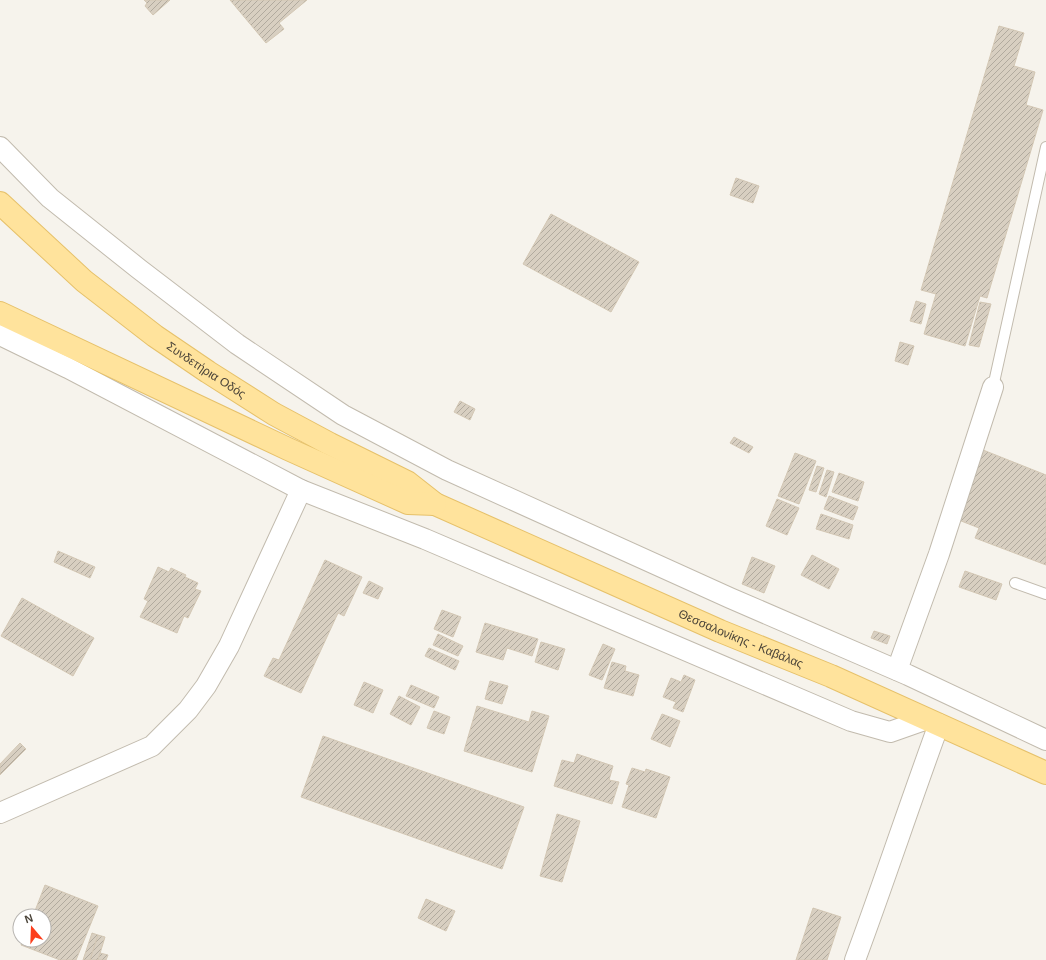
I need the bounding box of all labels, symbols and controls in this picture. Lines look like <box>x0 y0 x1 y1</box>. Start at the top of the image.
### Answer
street label: Συνδετήρια Οδός <box>164 339 249 401</box>
street label: Θεσσαλονίκης - Καβάλας <box>676 606 806 671</box>
north arrow <box>12 908 52 948</box>
text: N <box>23 912 35 926</box>

